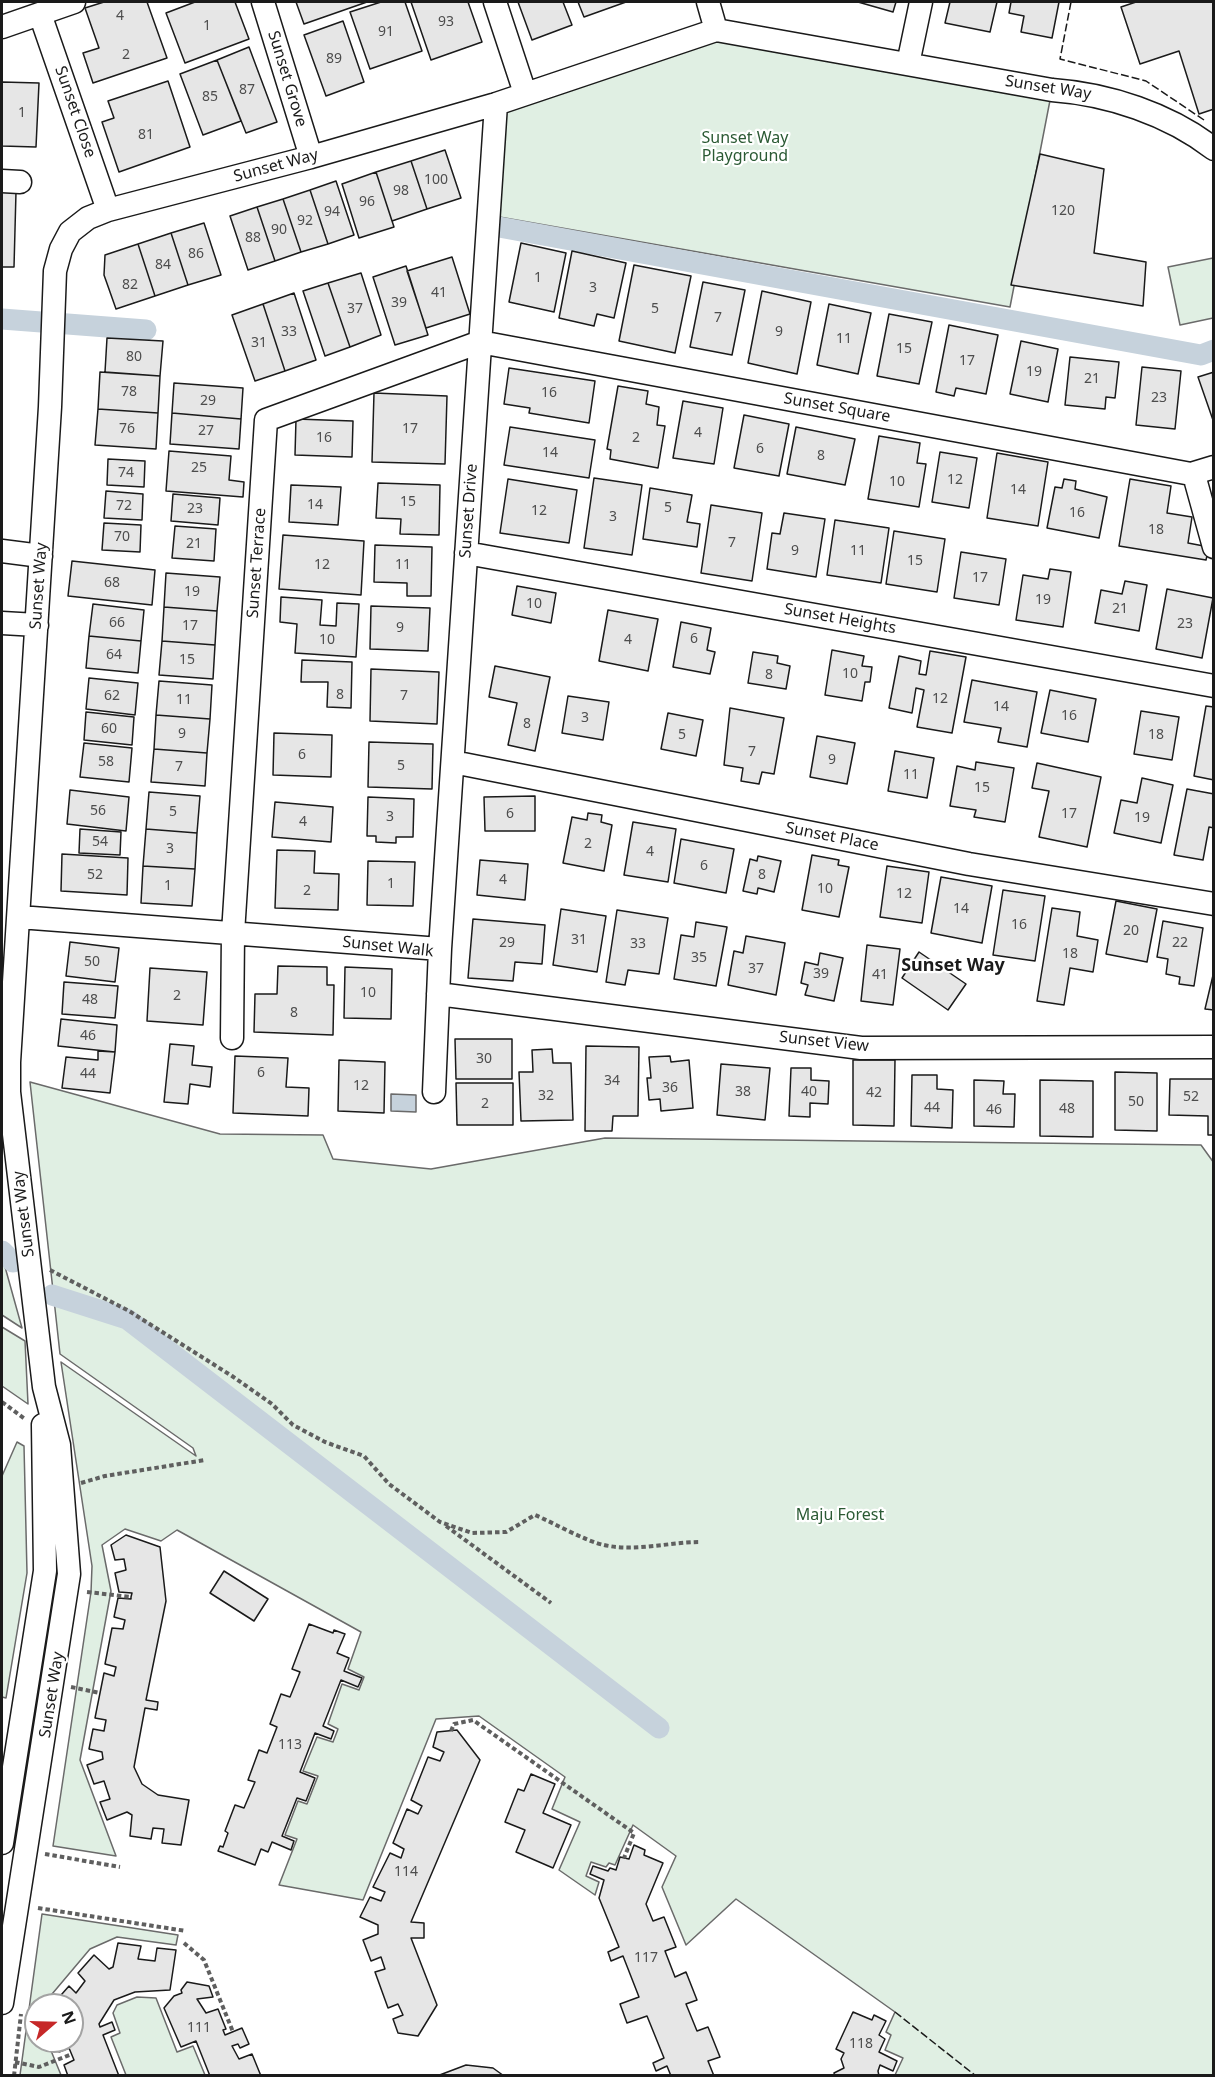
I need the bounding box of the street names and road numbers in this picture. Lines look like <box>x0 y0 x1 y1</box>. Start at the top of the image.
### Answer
street label: Sunset Grove <box>263 29 311 129</box>
street label: Sunset Close <box>50 64 100 160</box>
street label: Sunset Way <box>1004 72 1092 104</box>
street label: Sunset Way <box>232 145 320 187</box>
street label: Sunset Square <box>782 389 892 427</box>
street label: Sunset Drive <box>456 463 482 559</box>
street label: Sunset Terrace <box>244 507 270 619</box>
street label: Sunset Way <box>26 542 52 630</box>
street label: Sunset Heights <box>783 600 897 638</box>
street label: Sunset Place <box>784 819 880 855</box>
street label: Sunset Walk <box>342 933 434 961</box>
street label: Sunset View <box>778 1028 870 1056</box>
street label: Sunset Way <box>9 1170 39 1258</box>
street label: Sunset Way <box>36 1651 68 1739</box>

